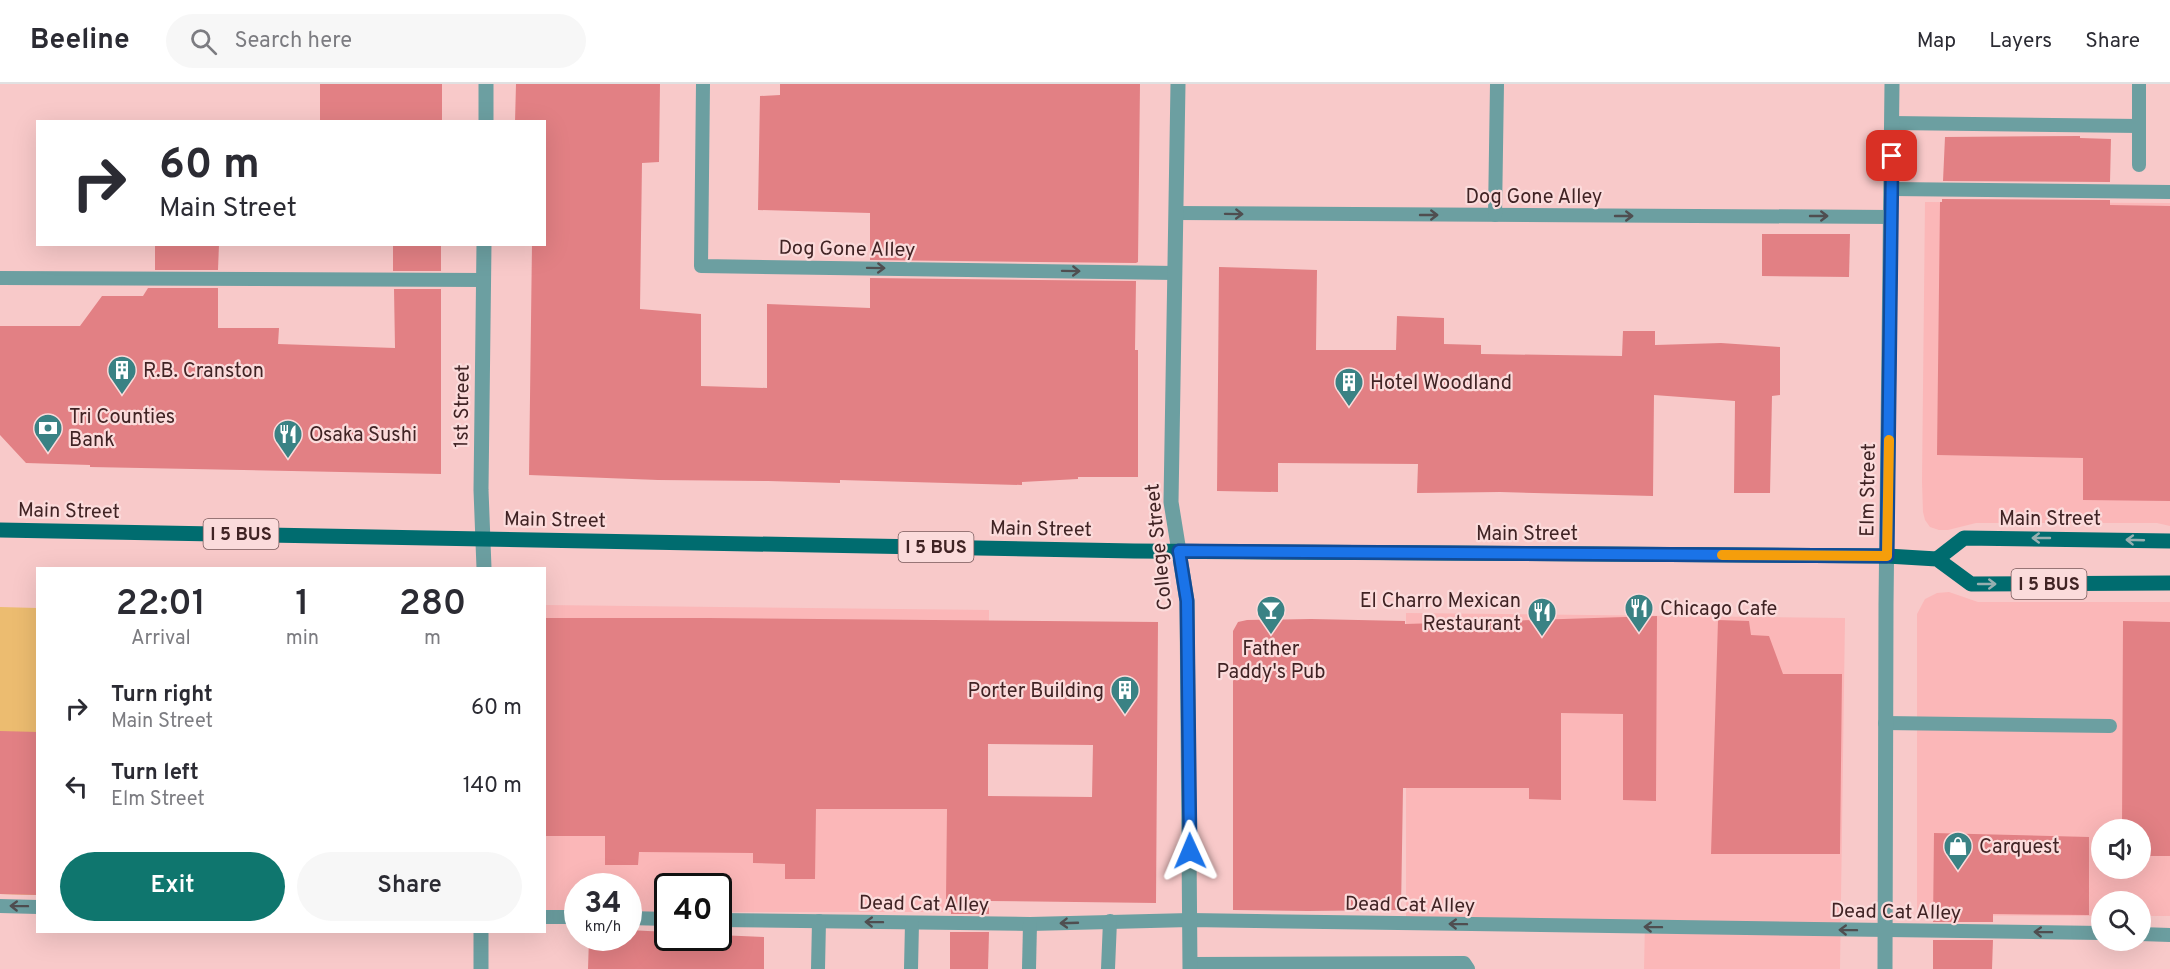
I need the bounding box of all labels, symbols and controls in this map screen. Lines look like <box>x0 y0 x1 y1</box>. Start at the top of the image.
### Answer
search box <box>166 14 586 68</box>
text: Beeline <box>30 23 130 59</box>
icon: search <box>187 25 220 58</box>
text: Search here <box>235 28 352 55</box>
text: Map <box>1917 28 1956 55</box>
text: Layers <box>1989 28 2052 55</box>
text: Share <box>2085 28 2140 55</box>
pin <box>1866 130 1917 181</box>
icon: arrive <box>1875 139 1908 172</box>
text: 60 m <box>159 140 260 193</box>
icon: right <box>60 144 138 222</box>
street label: Dog Gone Alley <box>1466 185 1602 211</box>
text: Main Street <box>159 192 297 226</box>
one-way arrow <box>1224 208 1244 219</box>
one-way arrow <box>1419 209 1439 221</box>
one-way arrow <box>1614 210 1634 222</box>
one-way arrow <box>1809 211 1829 222</box>
street label: Dog Gone Alley <box>778 236 916 264</box>
one-way arrow <box>865 262 885 274</box>
one-way arrow <box>1060 265 1080 277</box>
building icon: R.B. Cranston <box>106 354 138 396</box>
place label: R.B. Cranston <box>143 359 264 385</box>
street label: 1st Street <box>449 364 477 448</box>
building icon: Hotel Woodland <box>1333 366 1365 408</box>
place label: Hotel Woodland <box>1370 371 1512 397</box>
place label: Tri Counties Bank <box>69 405 175 454</box>
bank icon: Tri Counties Bank <box>32 412 64 454</box>
restaurant icon: Osaka Sushi <box>272 418 304 460</box>
place label: Osaka Sushi <box>309 423 417 449</box>
street label: Elm Street <box>1855 443 1883 537</box>
street label: College Street <box>1140 482 1180 612</box>
street label: Main Street <box>18 498 120 526</box>
street label: Main Street <box>504 507 606 535</box>
street label: Main Street <box>1999 507 2101 533</box>
street label: Main Street <box>990 516 1092 544</box>
road number: I 5 BUS <box>204 519 278 549</box>
street label: Main Street <box>1476 522 1578 548</box>
road number: I 5 BUS <box>898 532 974 562</box>
one-way arrow <box>2031 532 2051 544</box>
one-way arrow <box>2125 534 2145 545</box>
road number: I 5 BUS <box>2012 569 2086 599</box>
one-way arrow <box>1977 578 1997 590</box>
text: 22:01 <box>116 582 206 628</box>
text: 1 <box>295 582 309 628</box>
text: 280 <box>399 582 466 628</box>
place label: El Charro Mexican Restaurant <box>1360 589 1521 638</box>
restaurant icon: Chicago Cafe <box>1623 592 1655 634</box>
bar icon: Father Paddy's Pub <box>1255 594 1287 636</box>
restaurant icon: El Charro Mexican Restaurant <box>1526 596 1558 638</box>
place label: Chicago Cafe <box>1660 597 1777 623</box>
text: Arrival <box>131 626 191 652</box>
text: min <box>286 626 319 652</box>
text: m <box>424 626 441 652</box>
place label: Father Paddy's Pub <box>1216 637 1326 686</box>
building icon: Porter Building <box>1109 674 1141 716</box>
place label: Porter Building <box>968 679 1104 705</box>
text: Turn right <box>111 682 213 709</box>
icon: right <box>60 692 93 725</box>
text: 60 m <box>471 695 522 722</box>
text: Main Street <box>111 709 213 735</box>
text: Turn left <box>111 760 199 787</box>
icon: left <box>60 770 93 803</box>
text: 140 m <box>463 773 522 800</box>
text: Elm Street <box>111 787 205 813</box>
position arrow <box>1158 819 1222 883</box>
map controls <box>2091 819 2151 951</box>
button: sound <box>2091 819 2151 879</box>
shop icon: Carquest <box>1942 830 1974 872</box>
place label: Carquest <box>1979 835 2060 861</box>
button: Exit <box>60 852 285 921</box>
button: Share <box>297 852 522 921</box>
speed limit sign: 40 <box>654 873 732 951</box>
text: 34 <box>584 886 622 923</box>
street label: Dead Cat Alley <box>859 891 989 919</box>
button: search <box>2091 891 2151 951</box>
street label: Dead Cat Alley <box>1345 892 1475 920</box>
street label: Dead Cat Alley <box>1831 899 1961 927</box>
one-way arrow <box>9 901 29 912</box>
one-way arrow <box>864 916 884 928</box>
one-way arrow <box>1059 917 1079 928</box>
text: km/h <box>585 918 621 937</box>
one-way arrow <box>1449 918 1469 930</box>
one-way arrow <box>1644 921 1664 933</box>
one-way arrow <box>1839 924 1859 935</box>
one-way arrow <box>2034 926 2054 938</box>

